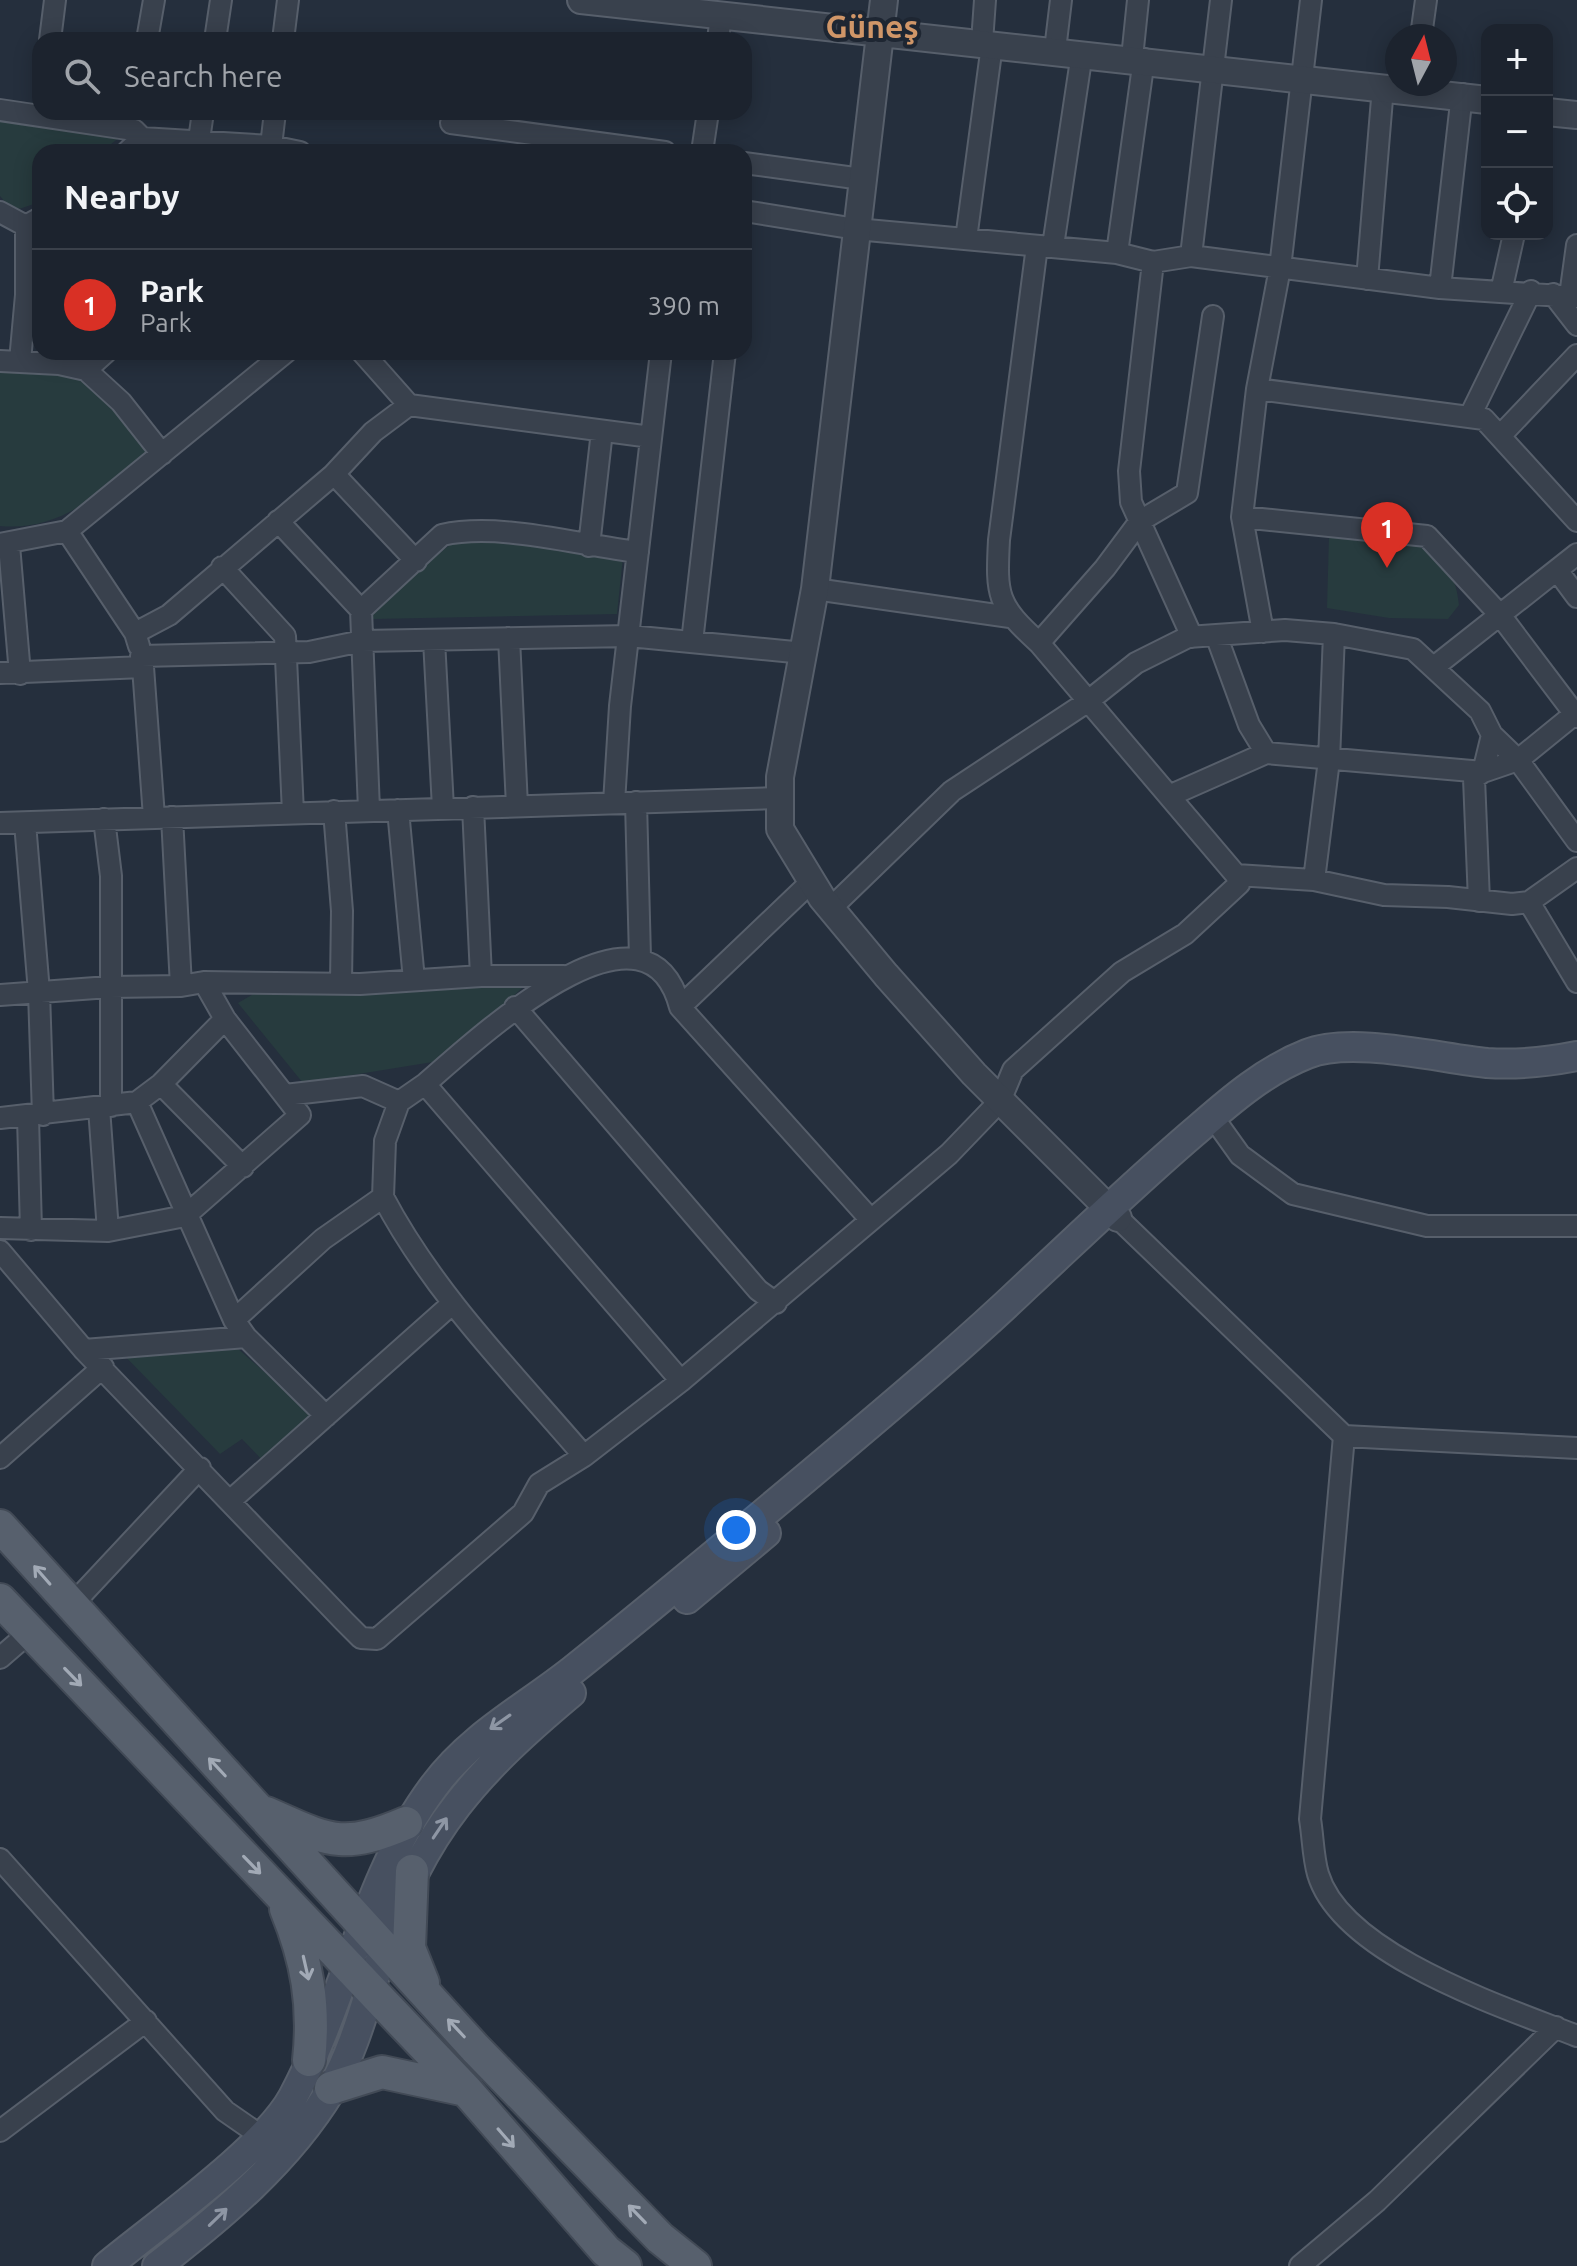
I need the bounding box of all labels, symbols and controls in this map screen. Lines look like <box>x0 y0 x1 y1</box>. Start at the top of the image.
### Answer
district label: Güneş <box>825 8 919 45</box>
north arrow <box>1385 24 1457 96</box>
map controls <box>1481 24 1553 240</box>
button: + <box>1481 24 1553 96</box>
search box <box>32 32 752 120</box>
icon: search <box>60 54 104 98</box>
text: Search here <box>124 59 283 93</box>
button: − <box>1481 96 1553 168</box>
button: locate <box>1481 168 1553 240</box>
text: Nearby <box>64 177 179 215</box>
text: Park <box>140 274 204 308</box>
text: 1 <box>83 291 97 320</box>
text: 390 m <box>648 291 720 320</box>
text: Park <box>140 308 192 337</box>
pin: 1 <box>1361 502 1413 568</box>
your location <box>716 1510 756 1550</box>
one-way arrow <box>33 1565 51 1585</box>
one-way arrow <box>63 1667 82 1686</box>
one-way arrow <box>490 1713 511 1730</box>
one-way arrow <box>207 1757 226 1777</box>
one-way arrow <box>432 1817 448 1840</box>
one-way arrow <box>243 1855 261 1875</box>
one-way arrow <box>299 1954 314 1980</box>
one-way arrow <box>448 2018 466 2038</box>
one-way arrow <box>497 2127 515 2147</box>
one-way arrow <box>628 2205 647 2224</box>
one-way arrow <box>207 2209 227 2227</box>

